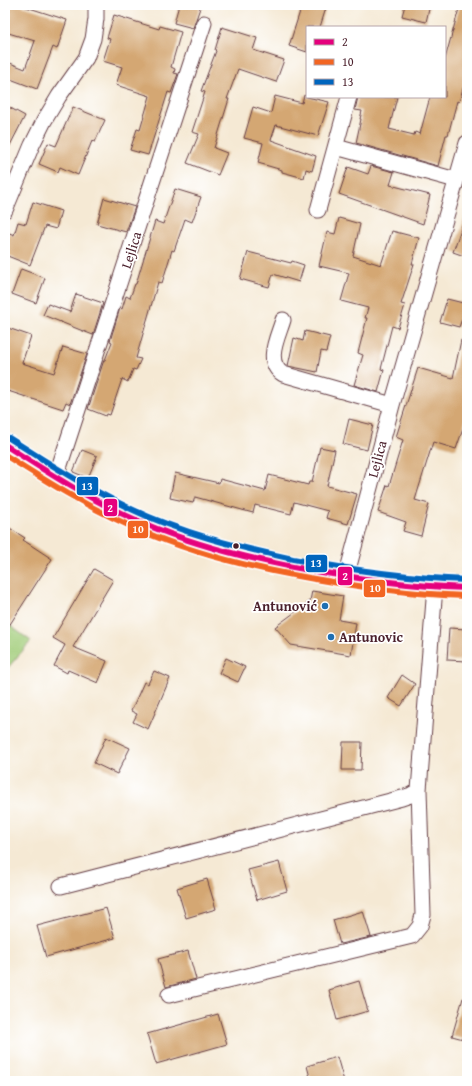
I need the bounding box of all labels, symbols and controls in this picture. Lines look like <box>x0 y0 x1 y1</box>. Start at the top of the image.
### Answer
legend <box>306 26 446 98</box>
text: 2 <box>342 33 348 50</box>
text: 10 <box>342 53 354 70</box>
text: 13 <box>342 73 354 90</box>
street label: Lejlica <box>116 229 146 271</box>
street label: Lejlica <box>362 438 392 480</box>
line badge: 13 <box>76 476 99 496</box>
text: 13 <box>81 478 93 494</box>
line badge: 2 <box>103 498 118 517</box>
text: 2 <box>107 500 113 516</box>
line badge: 10 <box>127 520 149 539</box>
text: 10 <box>132 521 144 537</box>
unlabelled marker <box>231 541 241 551</box>
line badge: 13 <box>305 554 328 573</box>
text: 13 <box>310 555 322 571</box>
line badge: 2 <box>337 566 353 586</box>
text: 2 <box>342 568 348 584</box>
line badge: 10 <box>363 579 386 598</box>
text: 10 <box>369 580 381 596</box>
place label: Antunović <box>253 596 318 616</box>
marker: Antunović <box>320 601 330 611</box>
place label: Antunovic <box>339 627 404 647</box>
marker: Antunovic <box>326 632 336 642</box>

